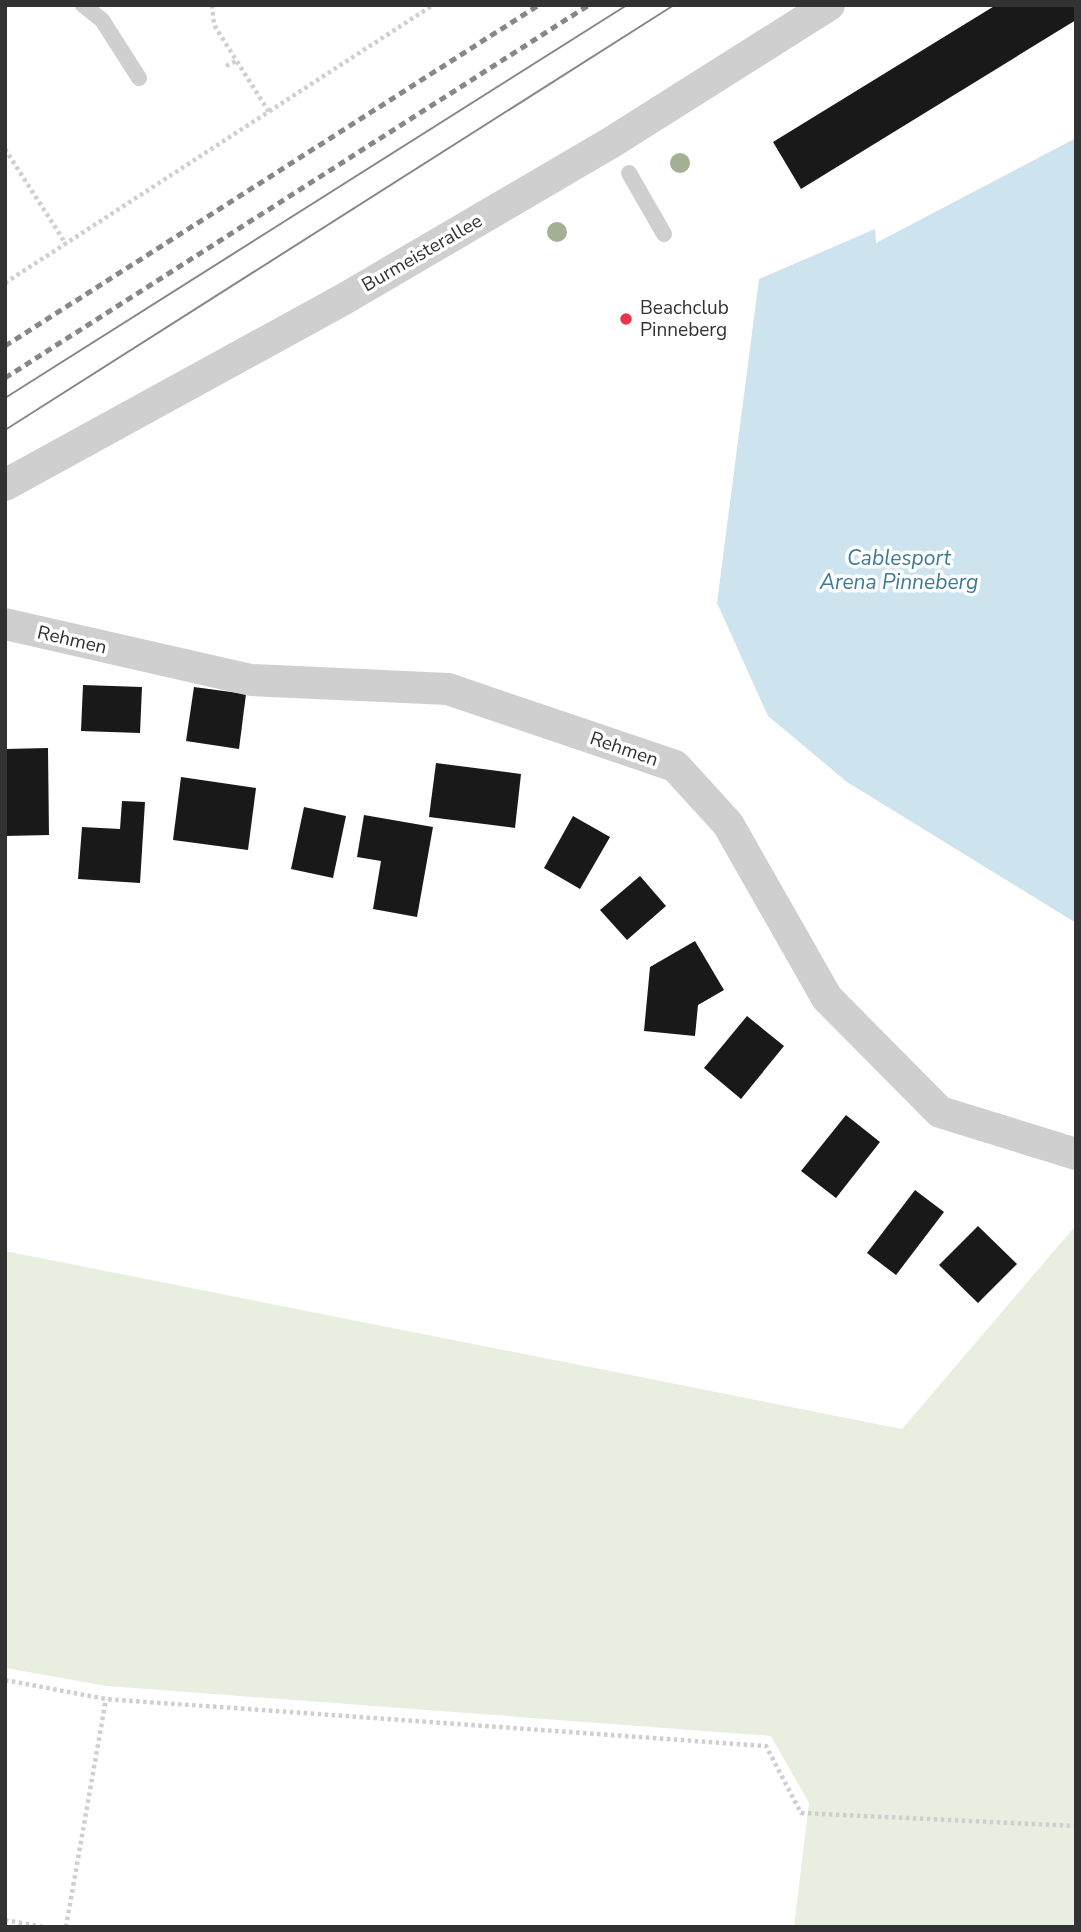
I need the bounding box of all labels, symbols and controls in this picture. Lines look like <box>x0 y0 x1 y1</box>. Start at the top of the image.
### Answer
street label: Burmeisterallee <box>357 208 487 298</box>
place label: Beachclub Pinneberg <box>640 295 729 343</box>
marker: Beachclub Pinneberg <box>618 311 634 327</box>
water label: Cablesport Arena Pinneberg <box>819 544 978 596</box>
street label: Rehmen <box>35 619 109 661</box>
street label: Rehmen <box>586 725 662 773</box>

